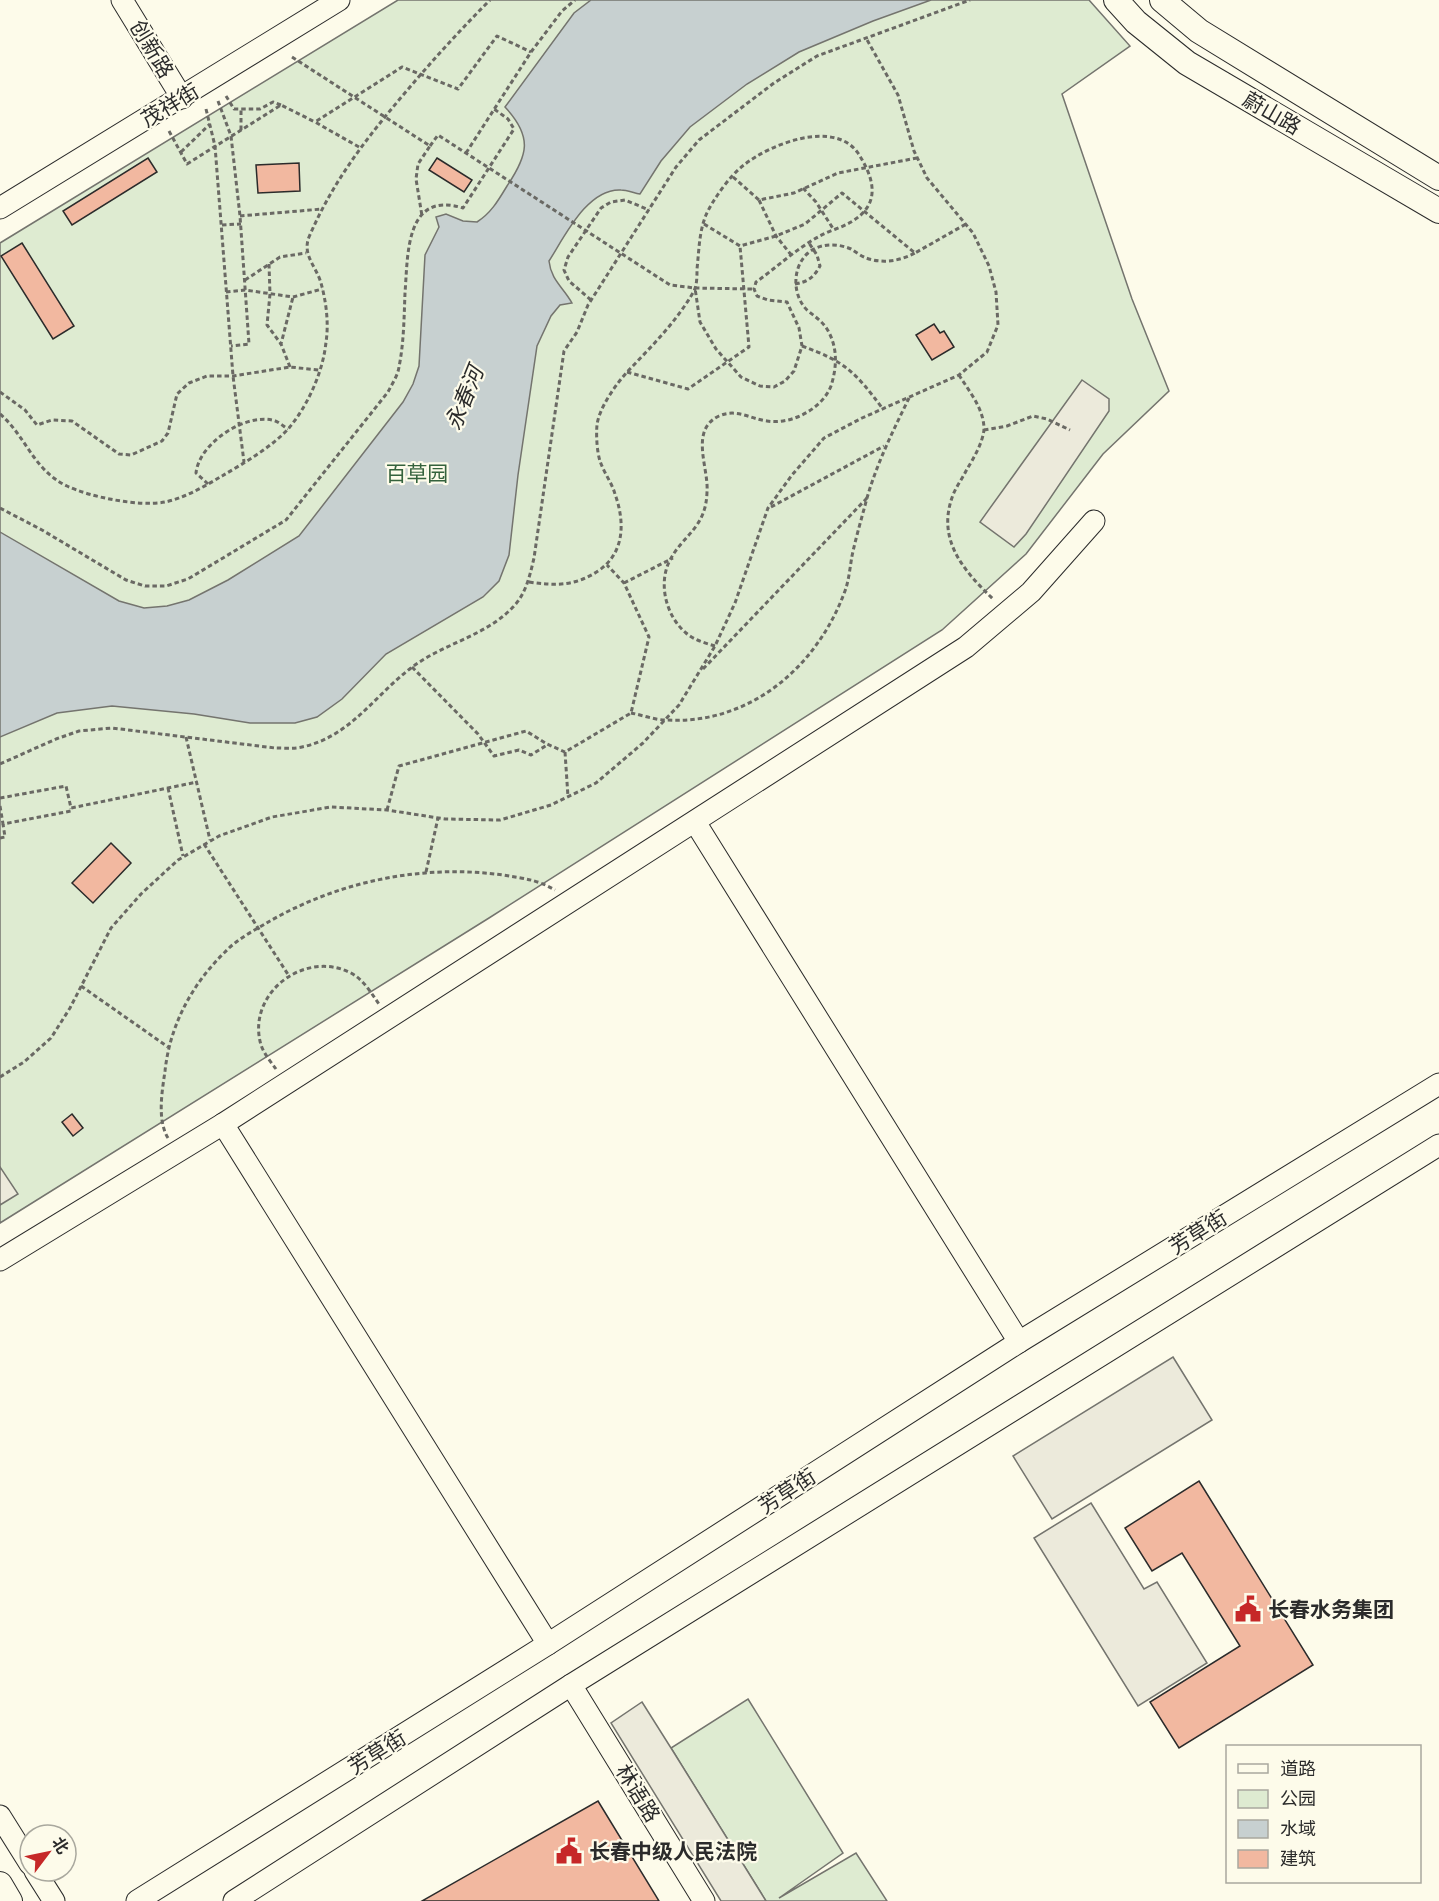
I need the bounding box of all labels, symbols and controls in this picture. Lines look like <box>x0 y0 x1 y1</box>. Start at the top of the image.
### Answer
street label: 创新路 <box>124 15 180 83</box>
street label: 茂祥街 <box>136 77 204 133</box>
street label: 蔚山路 <box>1238 86 1306 140</box>
water label: 永春河 <box>439 358 491 434</box>
park label: 百草园 <box>386 460 449 487</box>
street label: 芳草街 <box>1164 1204 1232 1260</box>
street label: 芳草街 <box>753 1463 821 1519</box>
public building icon: 长春水务集团 <box>1233 1594 1263 1624</box>
place label: 长春水务集团 <box>1268 1596 1394 1623</box>
street label: 芳草街 <box>343 1724 411 1780</box>
legend <box>1226 1745 1421 1883</box>
text: 道路 <box>1280 1757 1316 1780</box>
street label: 林语路 <box>610 1759 666 1827</box>
text: 公园 <box>1280 1787 1316 1810</box>
text: 水域 <box>1280 1817 1316 1840</box>
north arrow <box>18 1823 78 1883</box>
text: 北 <box>47 1833 73 1858</box>
public building icon: 长春中级人民法院 <box>554 1836 584 1866</box>
place label: 长春中级人民法院 <box>589 1838 757 1865</box>
text: 建筑 <box>1280 1847 1316 1870</box>

